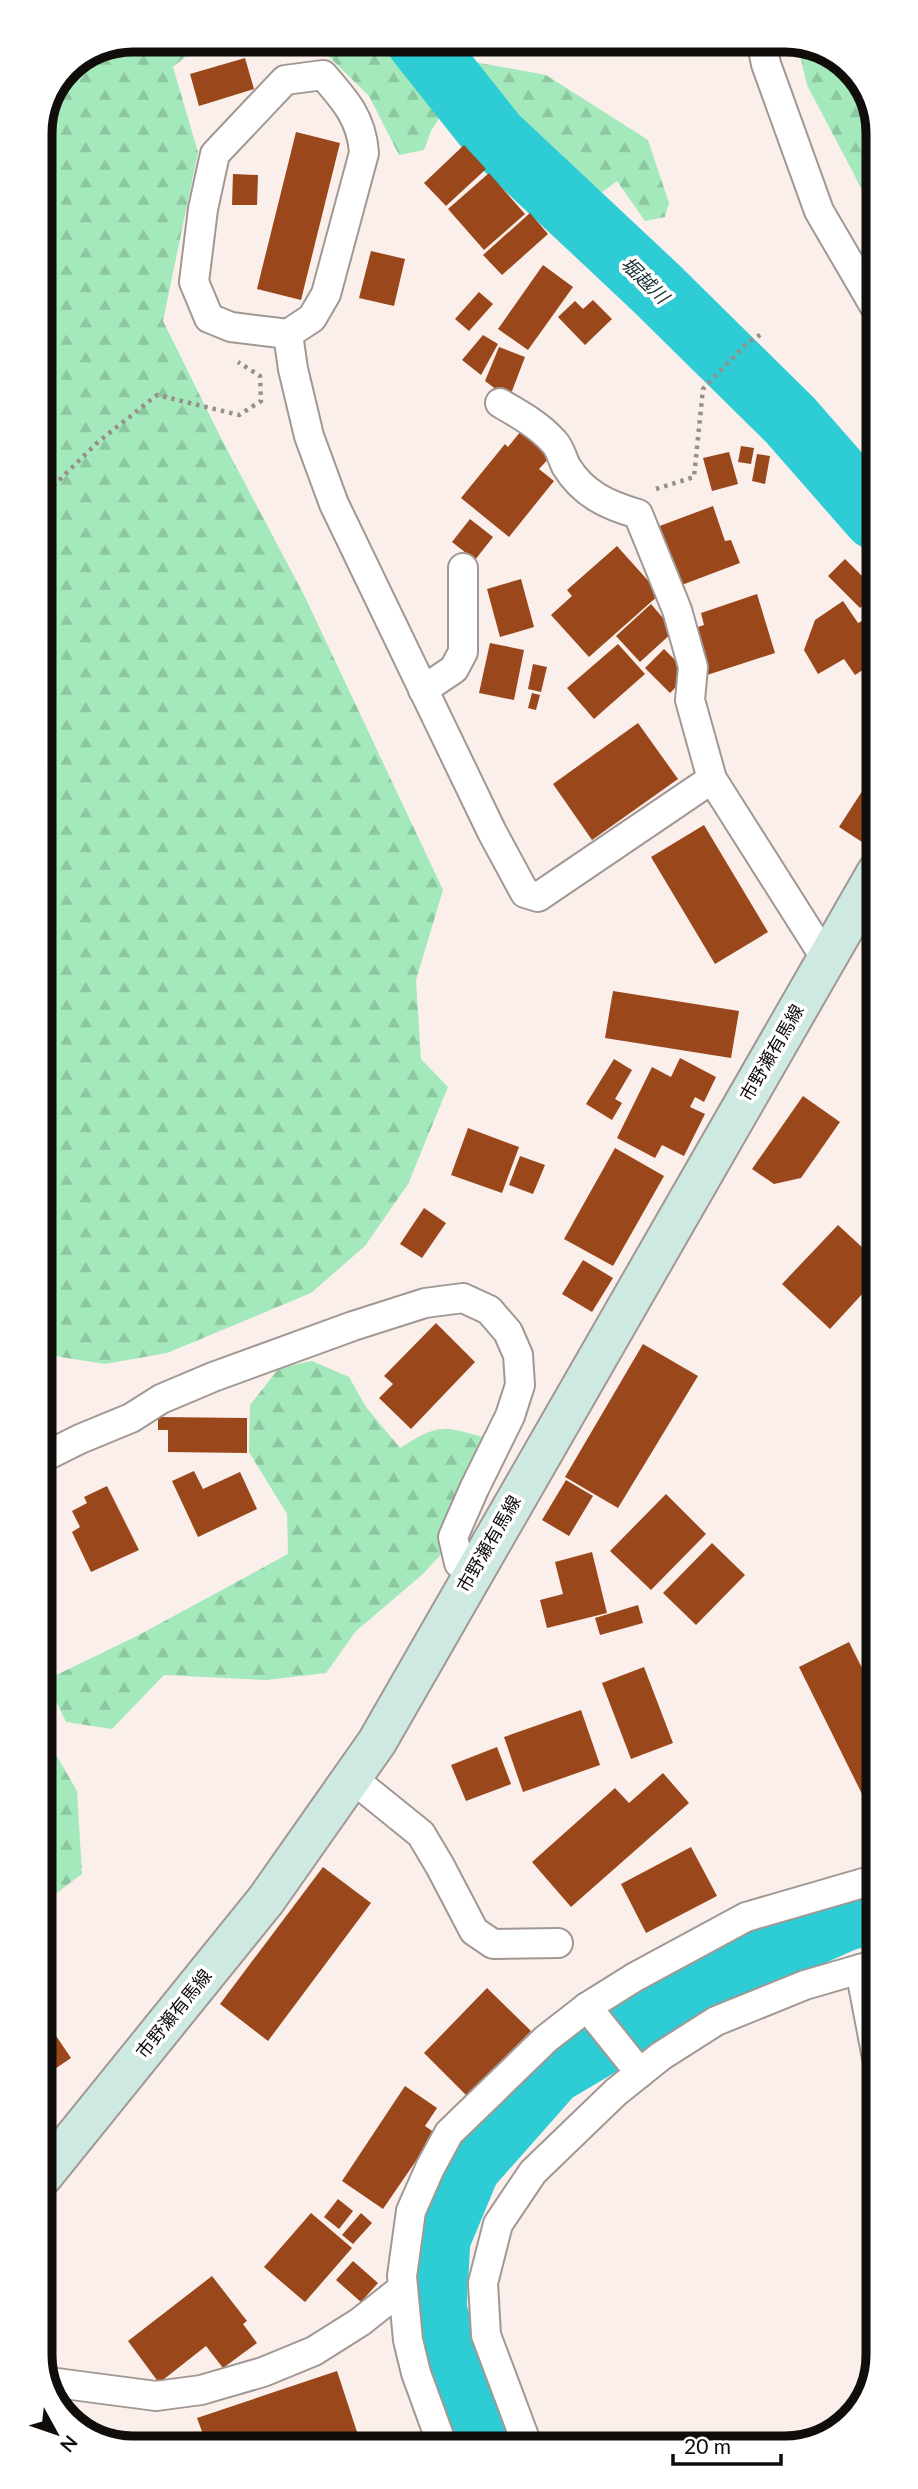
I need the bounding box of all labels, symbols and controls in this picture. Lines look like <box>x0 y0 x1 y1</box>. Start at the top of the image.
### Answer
water label: 堀越川 <box>617 252 675 309</box>
street label: 市野瀬有馬線 <box>735 1000 808 1105</box>
street label: 市野瀬有馬線 <box>452 1491 525 1596</box>
street label: 市野瀬有馬線 <box>131 1964 216 2062</box>
north arrow <box>21 2398 91 2468</box>
scale bar <box>673 2422 782 2466</box>
text: N <box>56 2431 83 2457</box>
text: 20 m <box>684 2433 731 2458</box>

